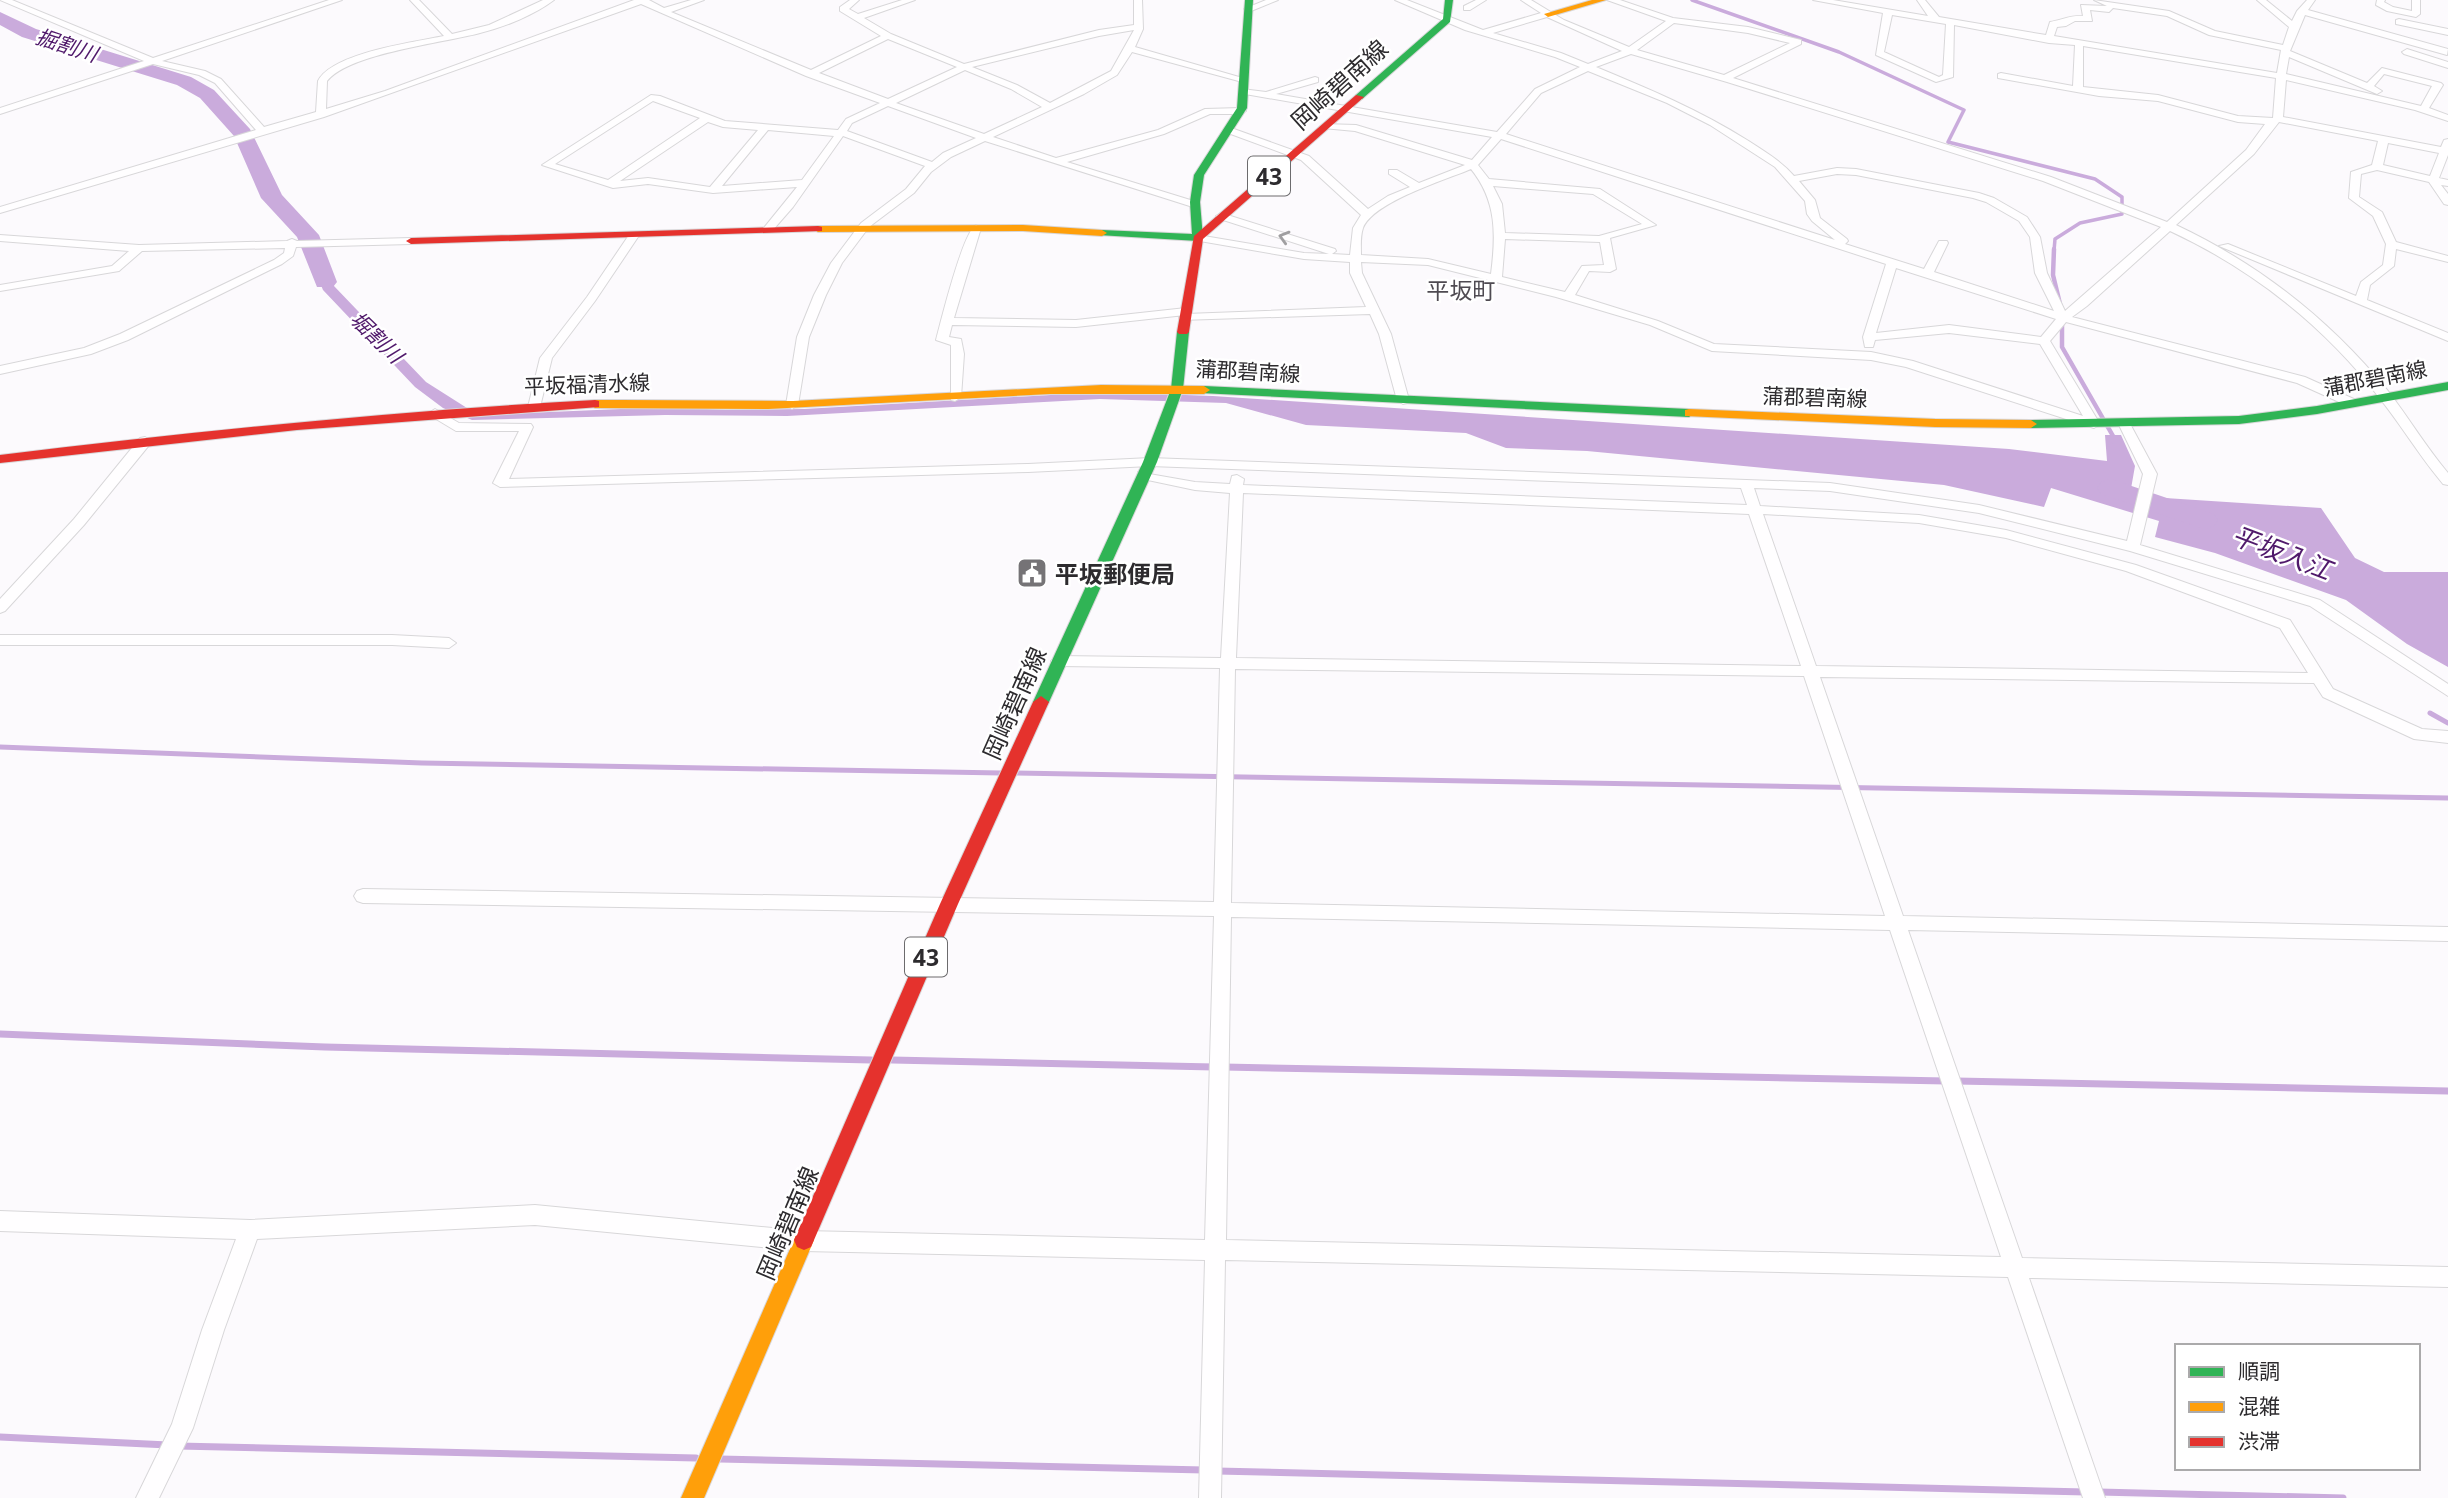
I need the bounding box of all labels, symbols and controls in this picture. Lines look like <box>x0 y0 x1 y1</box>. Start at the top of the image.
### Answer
water label: 掘割川 <box>33 22 103 69</box>
street label: 岡崎碧南線 <box>1283 32 1395 136</box>
road number: 43 <box>1248 156 1290 196</box>
one-way arrow <box>1278 231 1290 245</box>
district label: 平坂町 <box>1427 274 1496 306</box>
water label: 堀割川 <box>345 305 411 370</box>
street label: 蒲郡碧南線 <box>1195 354 1301 388</box>
street label: 蒲郡碧南線 <box>2321 354 2429 402</box>
street label: 平坂福清水線 <box>524 368 650 400</box>
street label: 蒲郡碧南線 <box>1762 381 1868 413</box>
water label: 平坂入江 <box>2227 517 2340 589</box>
public building icon: 平坂郵便局 <box>1015 556 1049 590</box>
place label: 平坂郵便局 <box>1055 557 1175 590</box>
street label: 岡崎碧南線 <box>975 641 1053 765</box>
road number: 43 <box>905 938 947 976</box>
street label: 岡崎碧南線 <box>748 1161 826 1285</box>
legend <box>2175 1344 2420 1470</box>
text: 順調 <box>2238 1357 2280 1385</box>
text: 混雑 <box>2238 1392 2280 1420</box>
text: 渋滞 <box>2238 1427 2280 1455</box>

